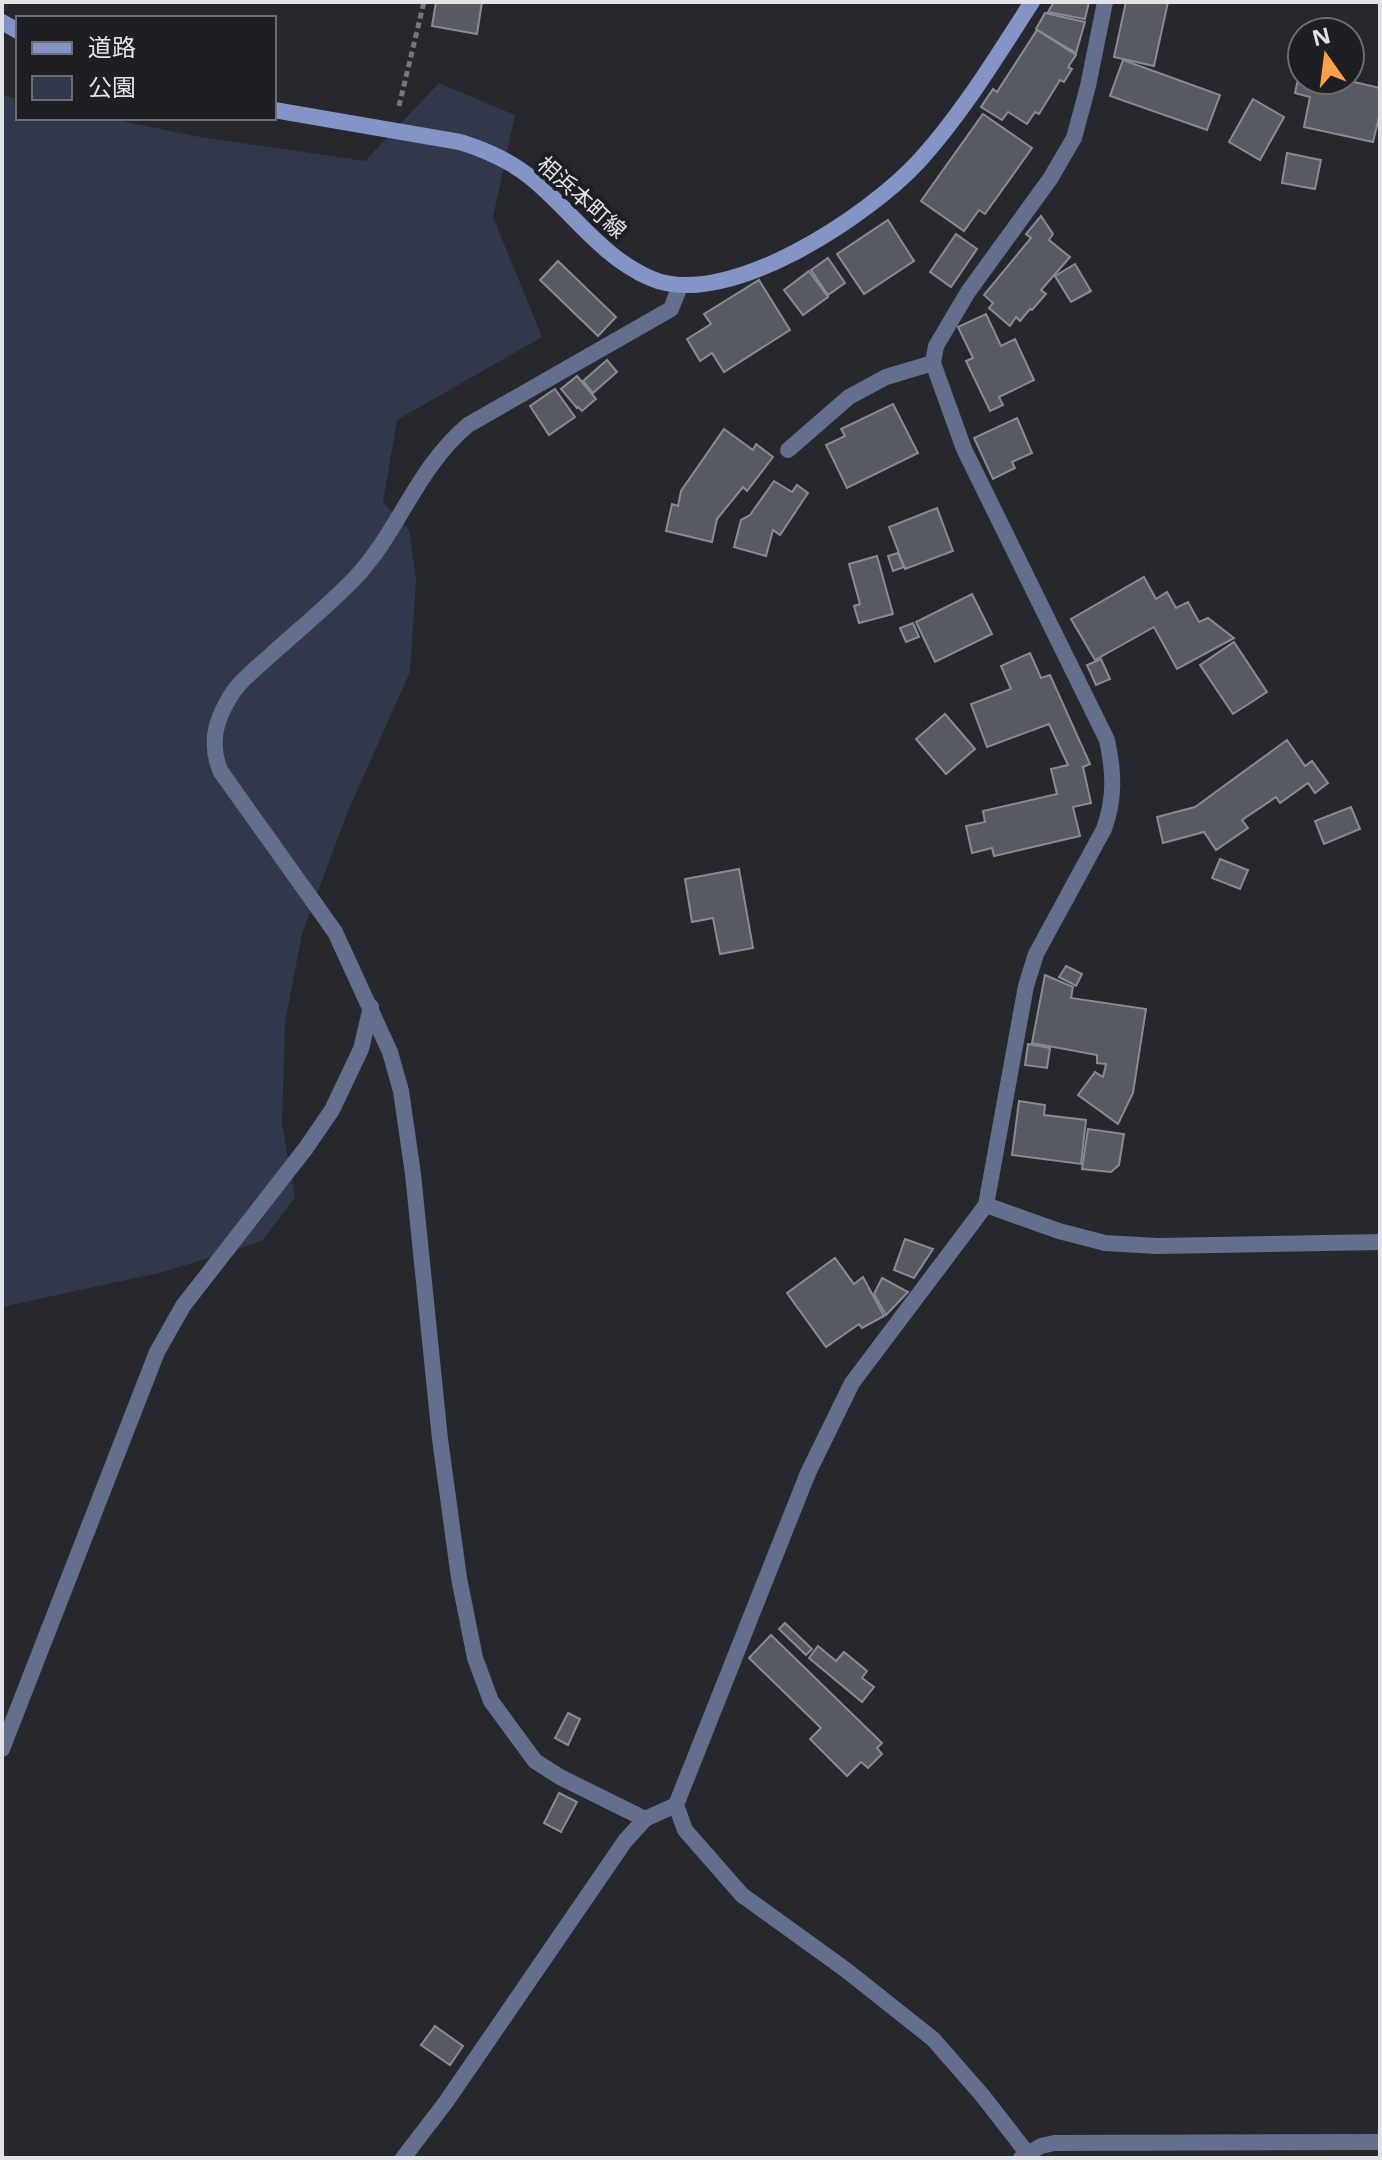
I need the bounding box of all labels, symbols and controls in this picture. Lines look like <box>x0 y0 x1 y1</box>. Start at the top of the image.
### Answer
legend <box>16 16 276 120</box>
north arrow <box>1286 16 1366 96</box>
text: N <box>1309 19 1333 52</box>
text: 道路 <box>88 30 136 63</box>
text: 公園 <box>88 70 136 103</box>
street label: 相浜本町線 <box>532 148 634 244</box>

